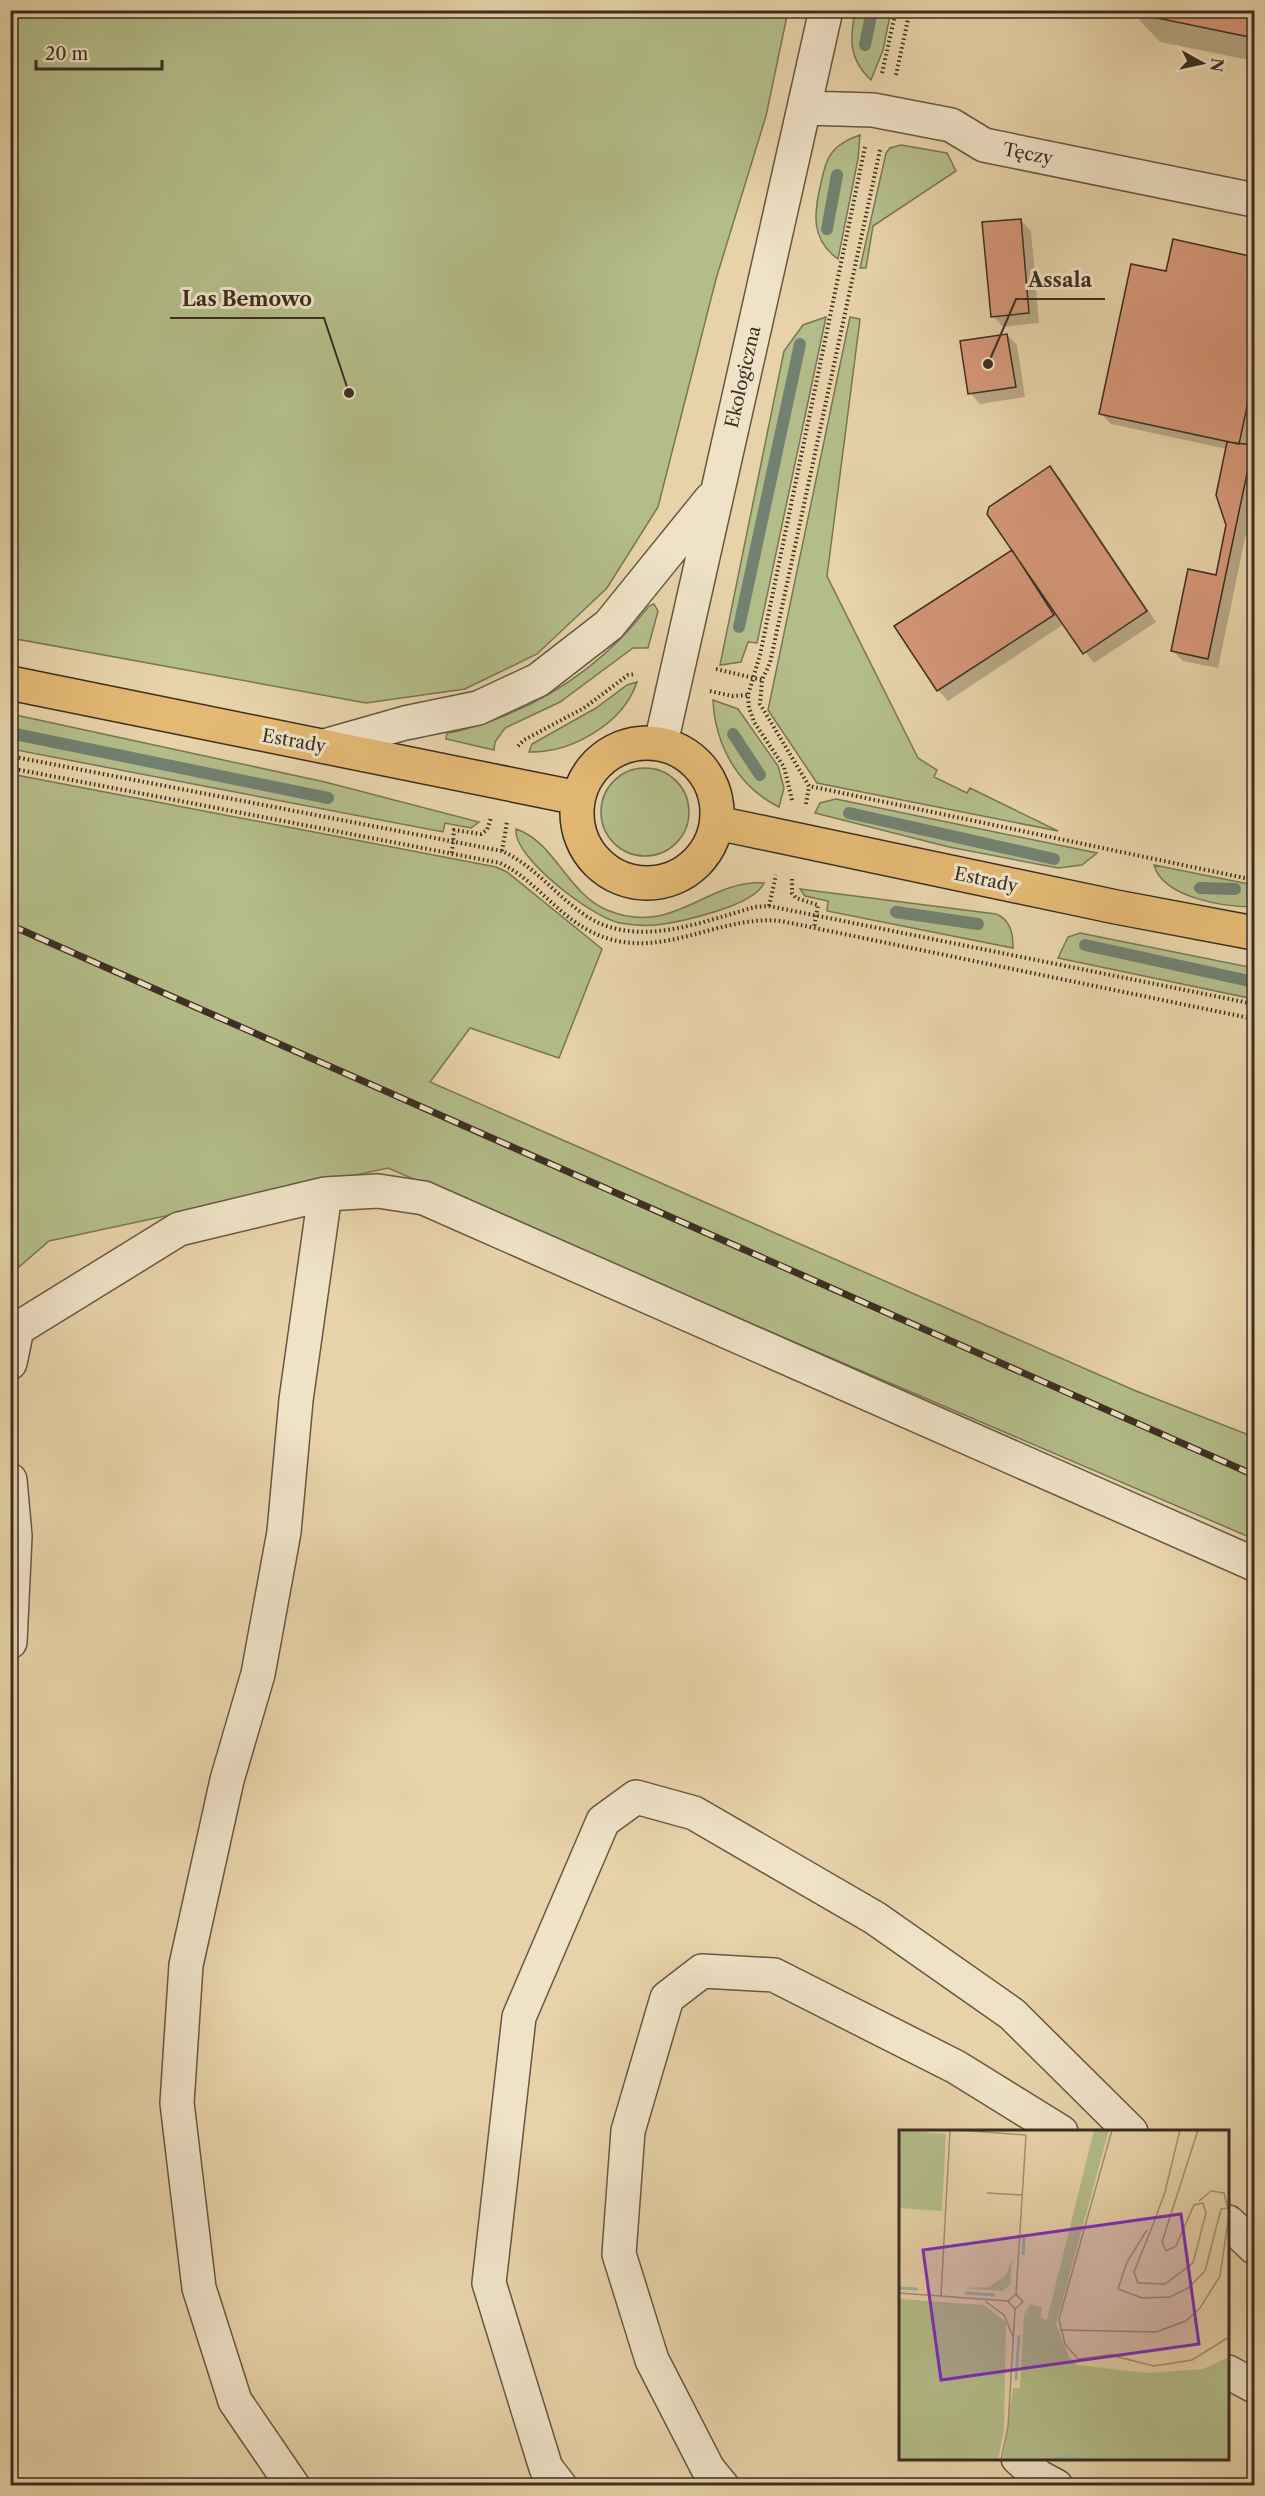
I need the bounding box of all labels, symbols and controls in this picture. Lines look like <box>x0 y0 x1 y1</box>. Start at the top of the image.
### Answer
scale bar <box>36 33 162 71</box>
north arrow <box>1172 33 1232 93</box>
text: 20 m <box>45 43 89 65</box>
text: N <box>1206 57 1228 73</box>
street label: Tęczy <box>1001 138 1056 170</box>
callout: Assala <box>1016 261 1105 299</box>
text: Assala <box>1027 268 1093 292</box>
callout: Las Bemowo <box>170 280 324 318</box>
text: Las Bemowo <box>182 287 312 311</box>
street label: Ekologiczna <box>721 323 766 430</box>
street label: Estrady <box>260 725 329 758</box>
street label: Estrady <box>952 863 1021 898</box>
inset map <box>899 2130 1229 2460</box>

